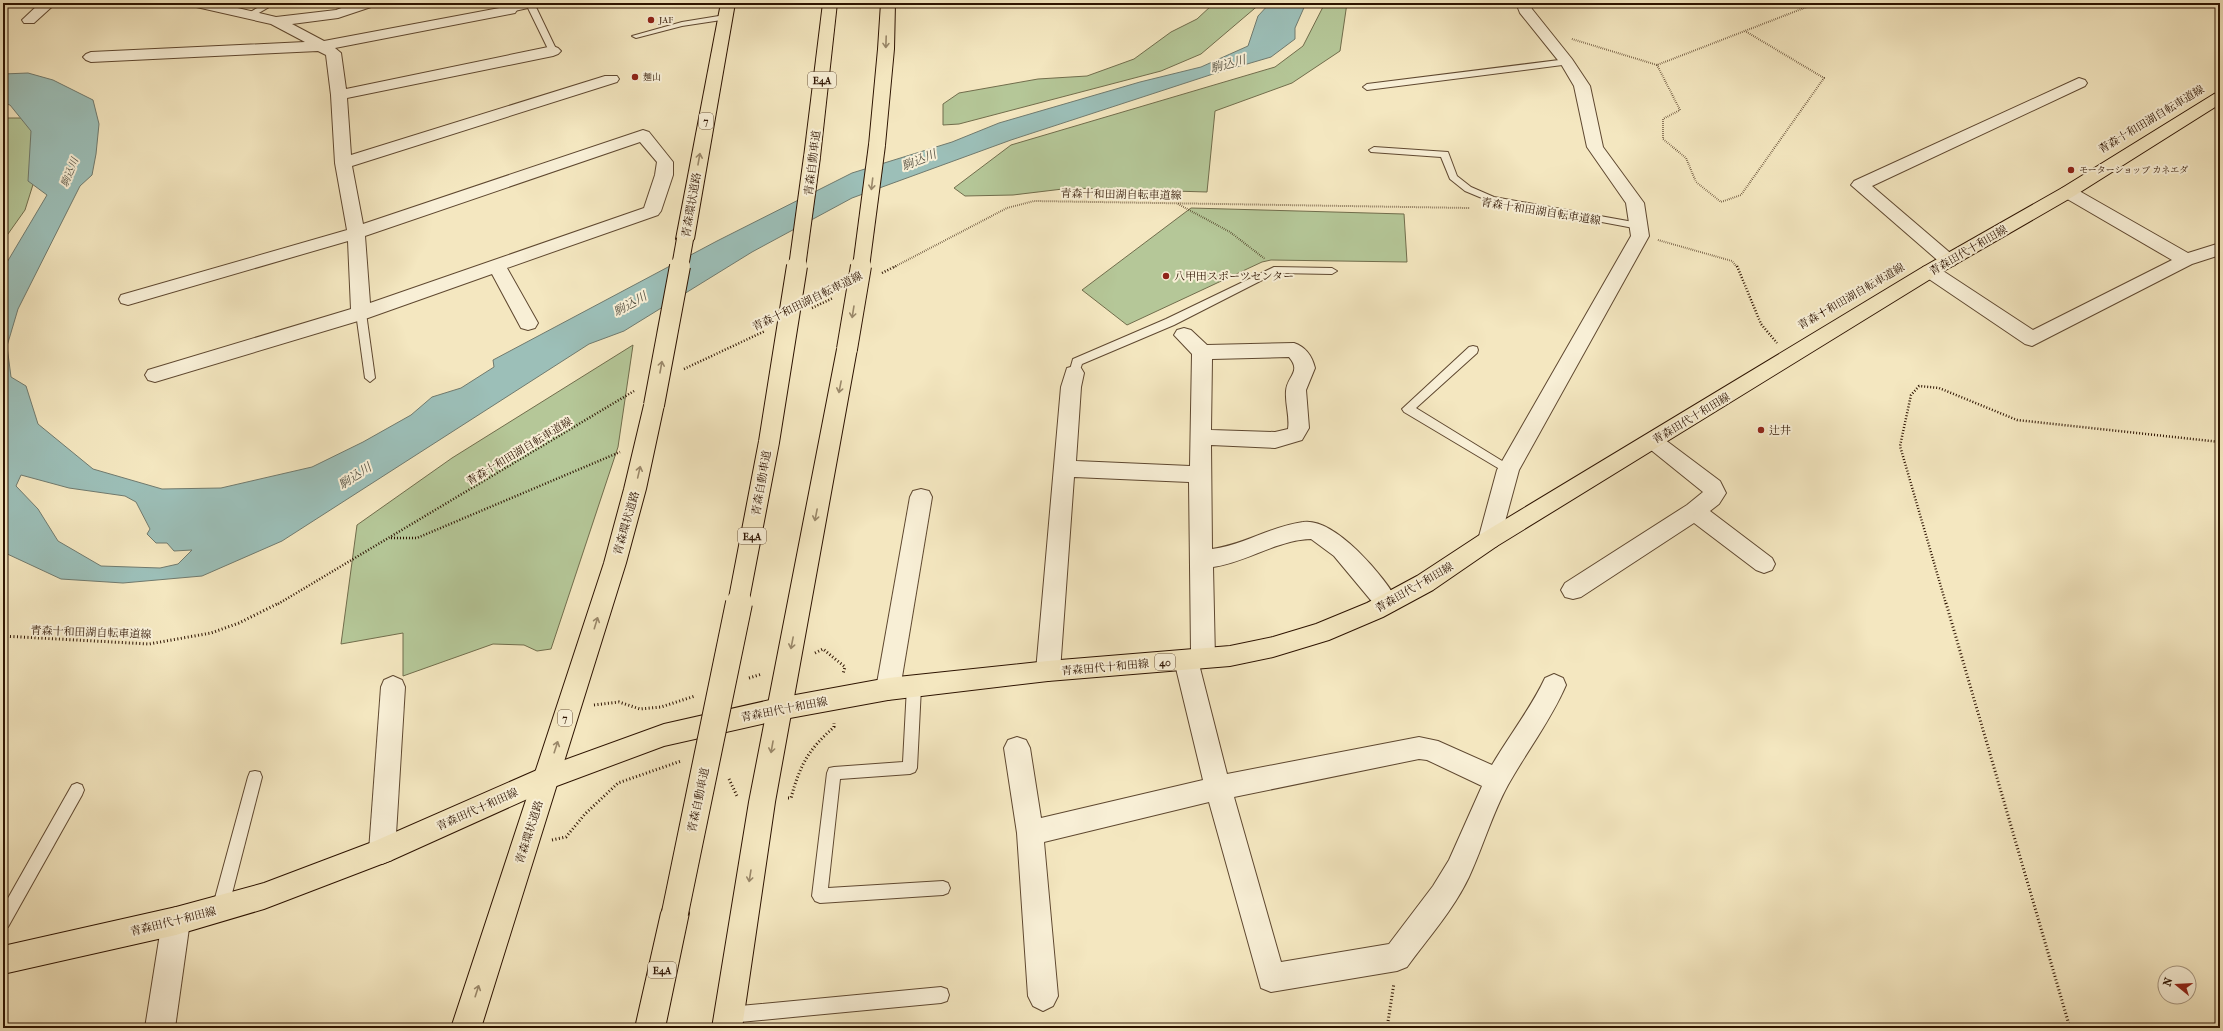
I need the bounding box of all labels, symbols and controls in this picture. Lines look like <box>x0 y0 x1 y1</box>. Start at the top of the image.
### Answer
marker: JAF <box>646 15 656 25</box>
place label: JAF <box>658 15 673 25</box>
one-way arrow <box>883 35 890 48</box>
water label: 駒込川 <box>1209 52 1249 75</box>
marker: 麺山 <box>630 72 640 82</box>
place label: 麺山 <box>643 72 661 82</box>
road number: E4A <box>808 72 836 88</box>
street label: 青森十和田湖自転車道線 <box>2096 83 2206 156</box>
road number: 7 <box>699 113 713 129</box>
street label: 青森自動車道 <box>802 130 823 197</box>
water label: 駒込川 <box>900 146 940 173</box>
one-way arrow <box>695 153 703 166</box>
water label: 駒込川 <box>59 155 81 189</box>
marker: モーターショップ カネエダ <box>2066 165 2076 175</box>
place label: モーターショップ カネエダ <box>2079 165 2188 175</box>
street label: 青森環状道路 <box>679 171 704 239</box>
one-way arrow <box>868 177 876 190</box>
street label: 青森十和田湖自転車道線 <box>1060 187 1182 202</box>
street label: 青森十和田湖自転車道線 <box>1480 196 1602 227</box>
street label: 青森田代十和田線 <box>1927 223 2010 278</box>
street label: 青森十和田湖自転車道線 <box>1796 261 1907 332</box>
street label: 青森十和田湖自転車道線 <box>750 269 864 334</box>
place label: 八甲田スポーツセンター <box>1174 270 1294 283</box>
marker: 八甲田スポーツセンター <box>1161 271 1171 281</box>
water label: 駒込川 <box>611 288 651 319</box>
one-way arrow <box>849 305 857 318</box>
one-way arrow <box>657 361 665 374</box>
one-way arrow <box>836 380 844 393</box>
street label: 青森田代十和田線 <box>1650 390 1732 447</box>
street label: 青森十和田湖自転車道線 <box>464 415 574 488</box>
place label: 辻井 <box>1769 424 1791 437</box>
marker: 辻井 <box>1756 425 1766 435</box>
street label: 青森自動車道 <box>749 449 774 517</box>
water label: 駒込川 <box>336 459 376 492</box>
one-way arrow <box>636 465 644 478</box>
street label: 青森環状道路 <box>611 490 642 557</box>
one-way arrow <box>812 508 820 521</box>
road number: E4A <box>738 528 766 544</box>
street label: 青森田代十和田線 <box>1373 560 1456 615</box>
one-way arrow <box>593 617 600 630</box>
street label: 青森十和田湖自転車道線 <box>30 624 152 641</box>
one-way arrow <box>787 636 795 649</box>
road number: 40 <box>1155 654 1175 670</box>
street label: 青森田代十和田線 <box>1061 657 1149 678</box>
street label: 青森田代十和田線 <box>740 695 829 724</box>
road number: 7 <box>558 710 572 726</box>
one-way arrow <box>767 740 775 753</box>
one-way arrow <box>553 741 560 754</box>
street label: 青森自動車道 <box>685 766 712 834</box>
street label: 青森田代十和田線 <box>434 786 520 833</box>
street label: 青森環状道路 <box>513 799 546 866</box>
one-way arrow <box>746 869 754 882</box>
street label: 青森田代十和田線 <box>129 905 217 938</box>
road number: E4A <box>648 962 676 978</box>
north arrow <box>2157 965 2197 1005</box>
text: N <box>2160 975 2176 988</box>
one-way arrow <box>474 985 482 997</box>

